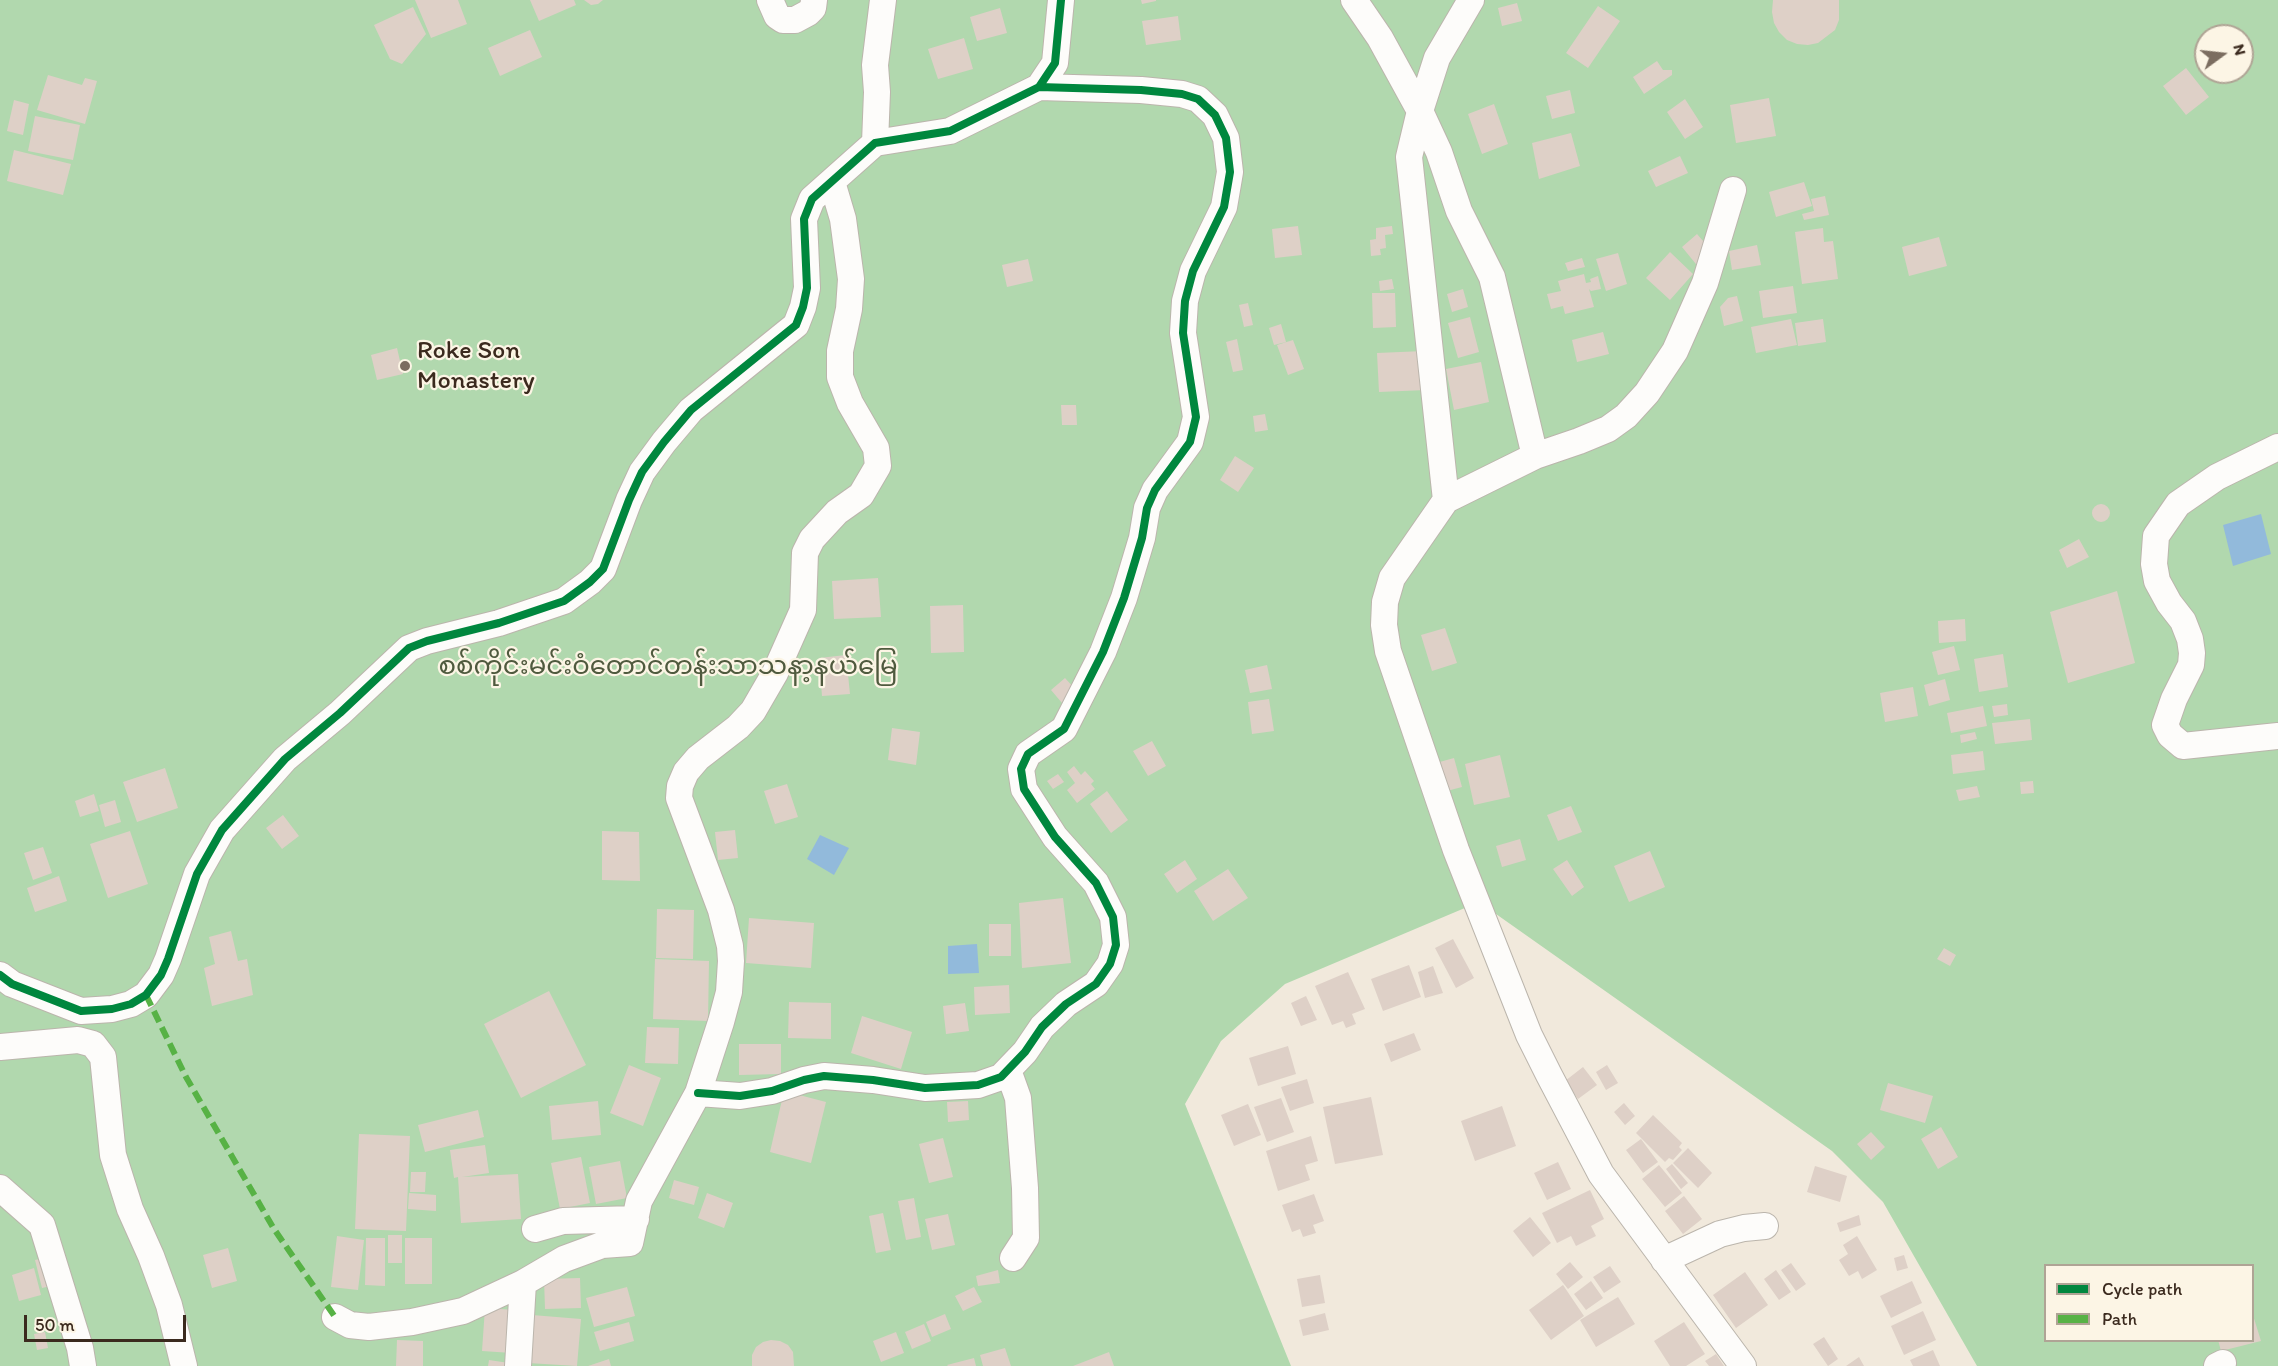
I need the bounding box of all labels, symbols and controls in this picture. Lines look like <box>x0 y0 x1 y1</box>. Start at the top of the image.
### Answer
north arrow <box>2194 24 2254 84</box>
text: N <box>2229 42 2251 57</box>
place label: Roke Son Monastery <box>417 335 535 396</box>
marker: Roke Son Monastery <box>398 359 412 373</box>
park label: စစ်ကိုင်းမင်းဝံတောင်တန်းသာသနာ့နယ်မြေ <box>438 651 898 683</box>
legend <box>2044 1264 2254 1342</box>
text: Cycle path <box>2102 1278 2182 1300</box>
scale bar <box>27 1303 189 1341</box>
text: Path <box>2102 1308 2137 1330</box>
text: 50 m <box>35 1314 75 1336</box>

